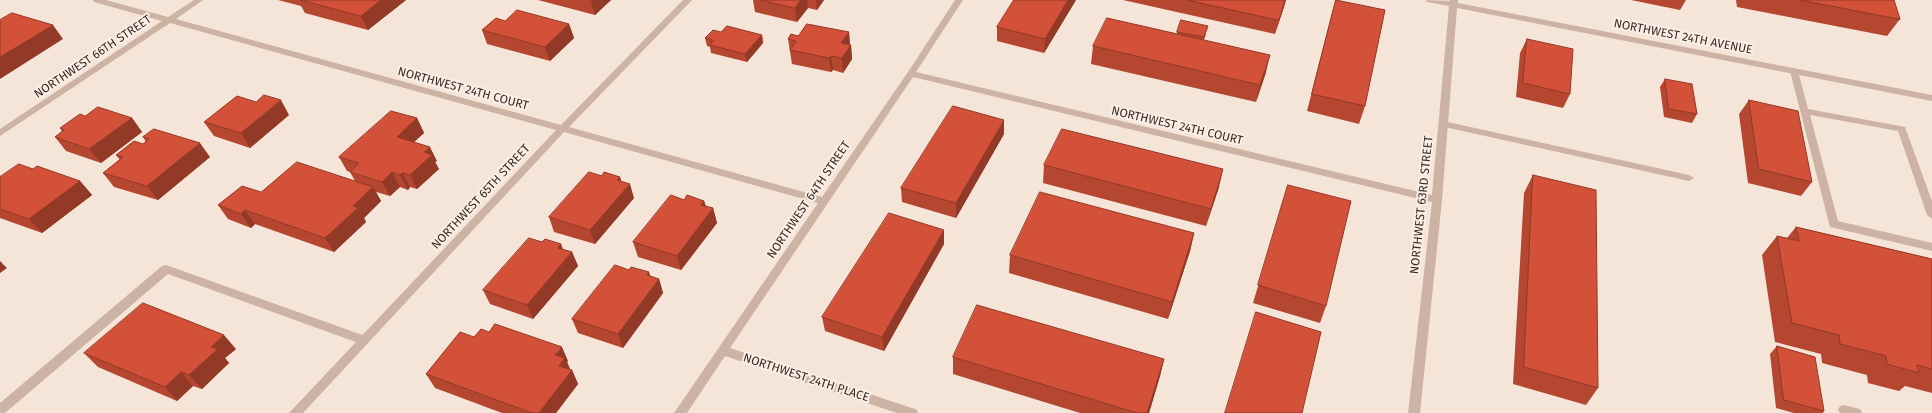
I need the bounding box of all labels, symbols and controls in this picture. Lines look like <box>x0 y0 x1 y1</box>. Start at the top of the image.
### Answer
street label: NORTHWEST 66TH STREET <box>32 12 154 102</box>
street label: NORTHWEST 24TH AVENUE <box>1612 16 1754 58</box>
street label: NORTHWEST 24TH COURT <box>396 65 530 113</box>
street label: NORTHWEST 24TH COURT <box>1110 104 1244 148</box>
street label: NORTHWEST 63RD STREET <box>1408 135 1436 275</box>
street label: NORTHWEST 64TH STREET <box>764 139 854 261</box>
street label: NORTHWEST 65TH STREET <box>429 142 533 252</box>
street label: NORTHWEST 24TH PLACE <box>741 351 871 405</box>

